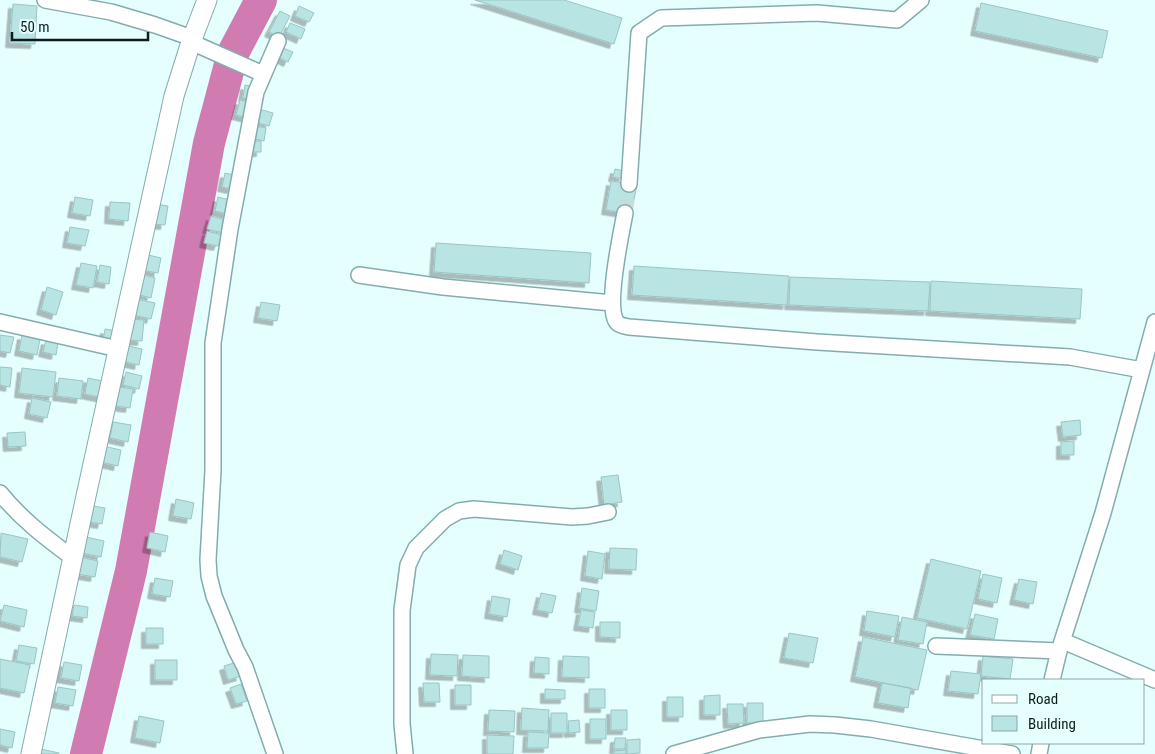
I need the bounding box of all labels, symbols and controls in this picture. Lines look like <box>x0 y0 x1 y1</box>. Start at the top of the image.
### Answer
scale bar <box>12 10 149 42</box>
text: 50 m <box>20 18 50 36</box>
legend <box>982 679 1145 744</box>
text: Road <box>1028 690 1058 708</box>
text: Building <box>1028 715 1076 733</box>

